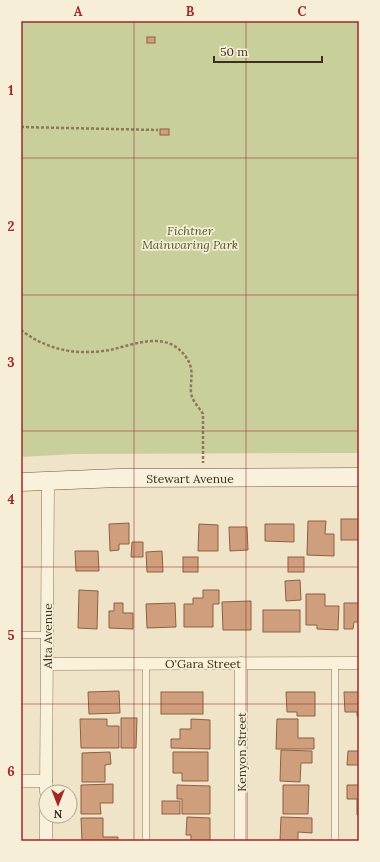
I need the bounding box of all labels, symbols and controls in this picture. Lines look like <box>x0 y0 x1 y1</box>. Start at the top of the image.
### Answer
text: A <box>74 3 83 20</box>
text: B <box>186 3 195 20</box>
text: C <box>298 3 307 20</box>
scale bar <box>214 38 322 64</box>
text: 50 m <box>220 44 248 59</box>
text: 1 <box>8 82 14 99</box>
text: 2 <box>8 218 15 235</box>
park label: Fichtner Mainwaring Park <box>142 223 238 252</box>
text: 3 <box>7 354 15 371</box>
street label: Stewart Avenue <box>146 471 234 486</box>
text: 4 <box>7 491 15 508</box>
street label: Alta Avenue <box>40 603 55 670</box>
text: 5 <box>7 627 15 644</box>
street label: O'Gara Street <box>165 656 241 671</box>
street label: Kenyon Street <box>234 712 249 792</box>
text: 6 <box>7 763 15 780</box>
north arrow <box>38 784 78 824</box>
text: N <box>53 807 62 821</box>

